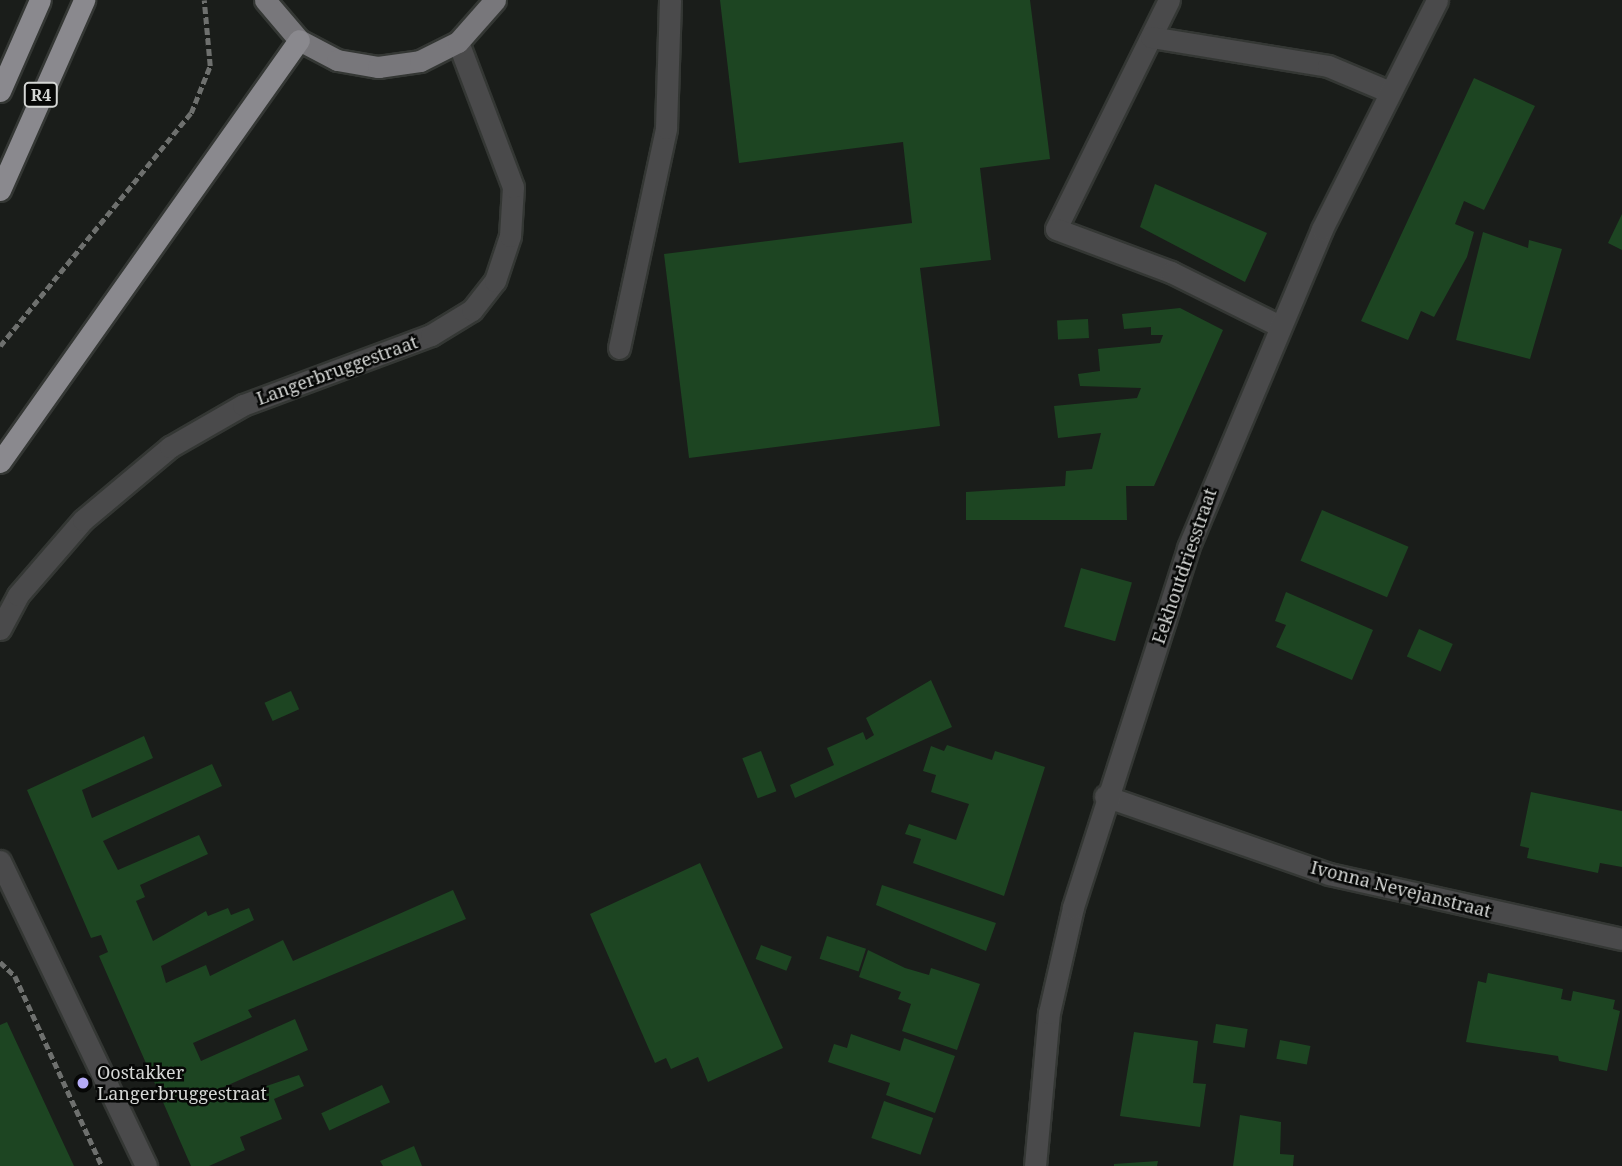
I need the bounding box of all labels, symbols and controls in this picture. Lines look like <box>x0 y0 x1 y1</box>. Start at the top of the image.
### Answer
road number: R4 <box>23 82 58 108</box>
street label: Langerbruggestraat <box>253 331 421 409</box>
street label: Eekhoutdriesstraat <box>1147 485 1221 647</box>
street label: Ivonna Nevejanstraat <box>1309 856 1493 922</box>
place label: Oostakker Langerbruggestraat <box>97 1062 267 1104</box>
marker: Oostakker Langerbruggestraat <box>75 1075 91 1091</box>

